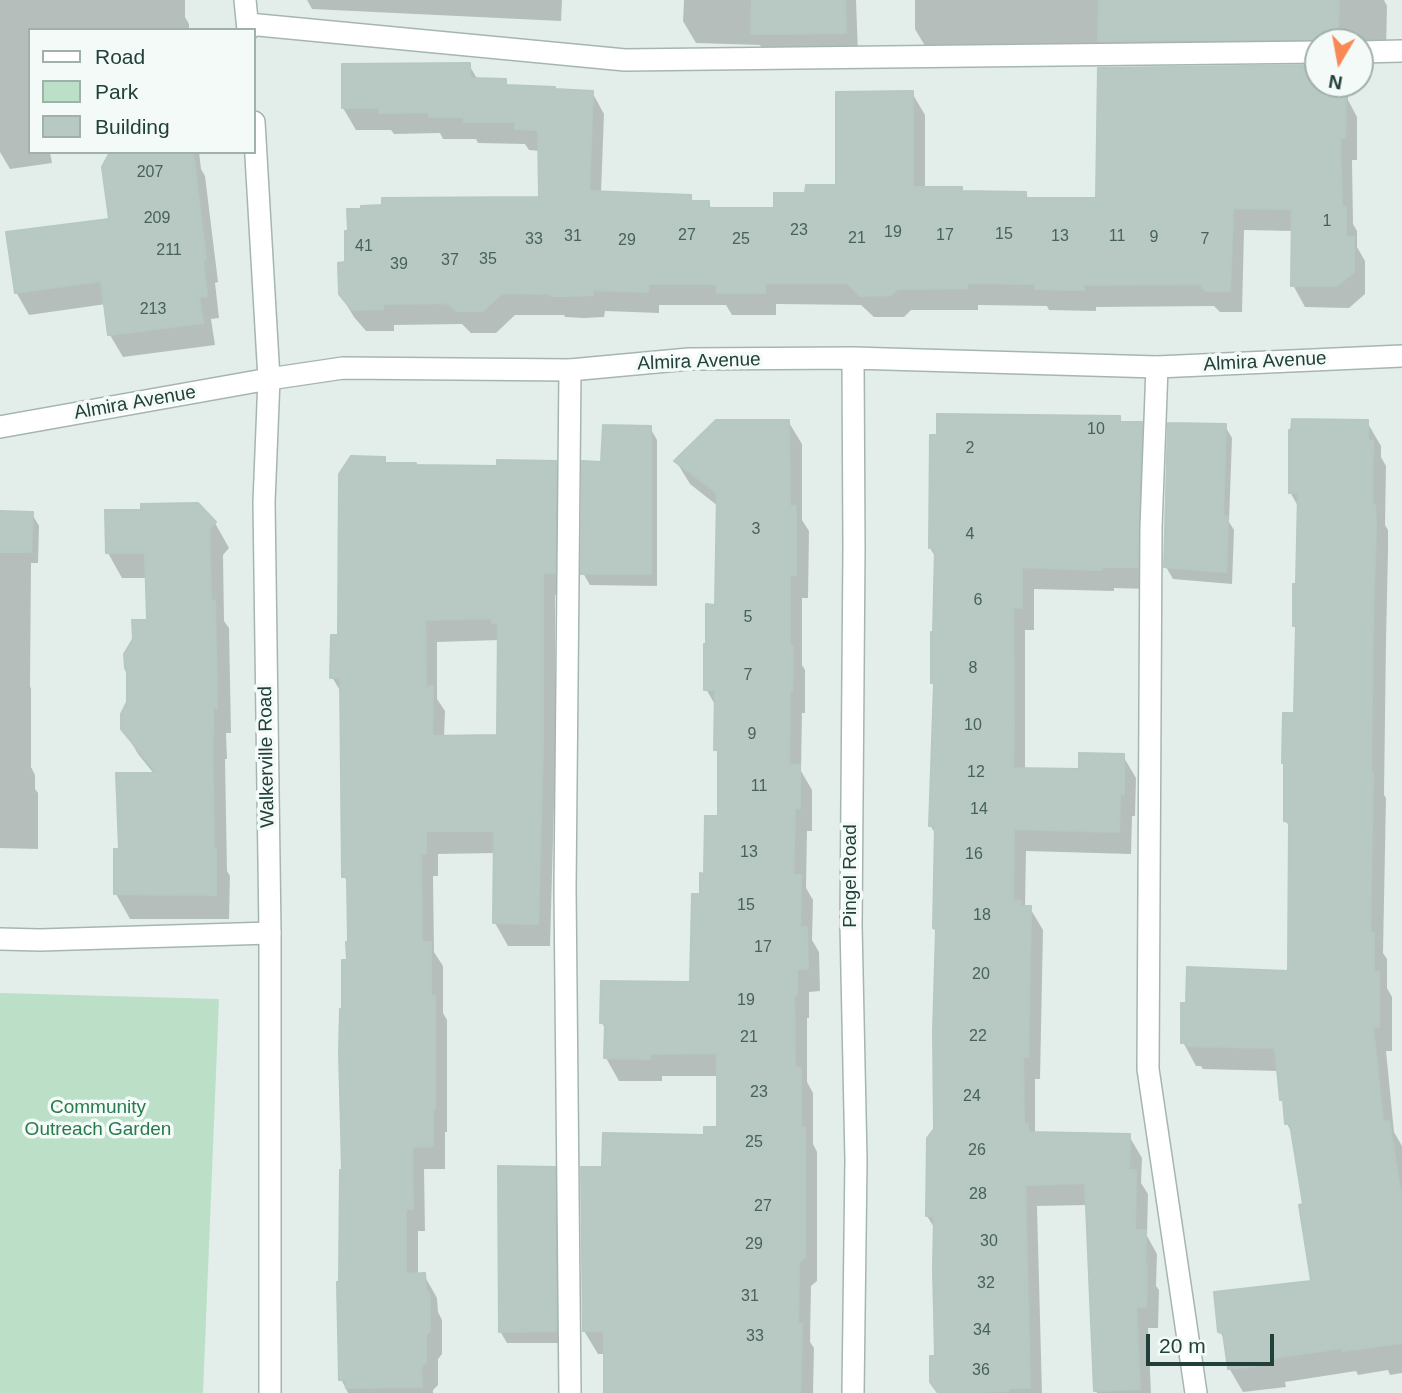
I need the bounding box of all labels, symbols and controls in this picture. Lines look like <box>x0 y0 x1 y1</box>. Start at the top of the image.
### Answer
legend <box>28 28 256 154</box>
north arrow <box>1304 28 1374 98</box>
text: Road <box>95 45 145 68</box>
text: N <box>1327 71 1344 94</box>
text: Park <box>95 80 138 103</box>
text: Building <box>95 115 170 138</box>
house number: 207 <box>137 163 163 183</box>
house number: 209 <box>144 209 170 229</box>
house number: 1 <box>1323 212 1331 232</box>
house number: 23 <box>790 221 808 241</box>
house number: 19 <box>884 223 902 243</box>
house number: 15 <box>995 225 1013 245</box>
house number: 27 <box>678 226 696 246</box>
house number: 17 <box>936 226 954 246</box>
house number: 31 <box>564 227 582 247</box>
house number: 13 <box>1051 227 1069 247</box>
house number: 11 <box>1109 227 1125 247</box>
house number: 9 <box>1150 228 1158 248</box>
house number: 21 <box>848 229 866 249</box>
house number: 33 <box>525 230 543 250</box>
house number: 25 <box>732 230 750 250</box>
house number: 7 <box>1201 230 1209 250</box>
house number: 29 <box>618 231 636 251</box>
house number: 41 <box>355 237 373 257</box>
house number: 211 <box>156 241 182 261</box>
house number: 35 <box>479 250 497 270</box>
house number: 37 <box>441 251 459 271</box>
house number: 39 <box>390 255 408 275</box>
house number: 213 <box>140 300 166 320</box>
street label: Almira Avenue <box>1203 347 1327 377</box>
street label: Almira Avenue <box>637 348 761 376</box>
street label: Almira Avenue <box>72 381 198 425</box>
house number: 10 <box>1087 420 1105 440</box>
house number: 2 <box>966 439 974 459</box>
house number: 3 <box>752 520 760 540</box>
house number: 4 <box>966 525 974 545</box>
house number: 6 <box>974 591 982 611</box>
house number: 5 <box>744 608 752 628</box>
house number: 8 <box>969 659 977 679</box>
house number: 7 <box>744 666 752 686</box>
street label: Walkerville Road <box>254 686 280 828</box>
house number: 10 <box>964 716 982 736</box>
house number: 9 <box>748 725 756 745</box>
house number: 12 <box>967 763 985 783</box>
house number: 11 <box>751 777 767 797</box>
house number: 14 <box>970 800 988 820</box>
street label: Pingel Road <box>840 824 862 928</box>
house number: 13 <box>740 843 758 863</box>
house number: 16 <box>965 845 983 865</box>
house number: 15 <box>737 896 755 916</box>
house number: 18 <box>973 906 991 926</box>
house number: 17 <box>754 938 772 958</box>
house number: 20 <box>972 965 990 985</box>
house number: 19 <box>737 991 755 1011</box>
house number: 22 <box>969 1027 987 1047</box>
house number: 21 <box>740 1028 758 1048</box>
house number: 23 <box>750 1083 768 1103</box>
house number: 24 <box>963 1087 981 1107</box>
park label: Community Outreach Garden <box>25 1097 171 1141</box>
house number: 25 <box>745 1133 763 1153</box>
house number: 26 <box>968 1141 986 1161</box>
house number: 28 <box>969 1185 987 1205</box>
house number: 27 <box>754 1197 772 1217</box>
house number: 30 <box>980 1232 998 1252</box>
house number: 29 <box>745 1235 763 1255</box>
house number: 32 <box>977 1274 995 1294</box>
house number: 31 <box>741 1287 759 1307</box>
scale bar <box>1150 1320 1278 1364</box>
house number: 34 <box>973 1321 991 1341</box>
house number: 33 <box>746 1327 764 1347</box>
text: 20 m <box>1159 1334 1206 1357</box>
house number: 36 <box>972 1361 990 1381</box>

